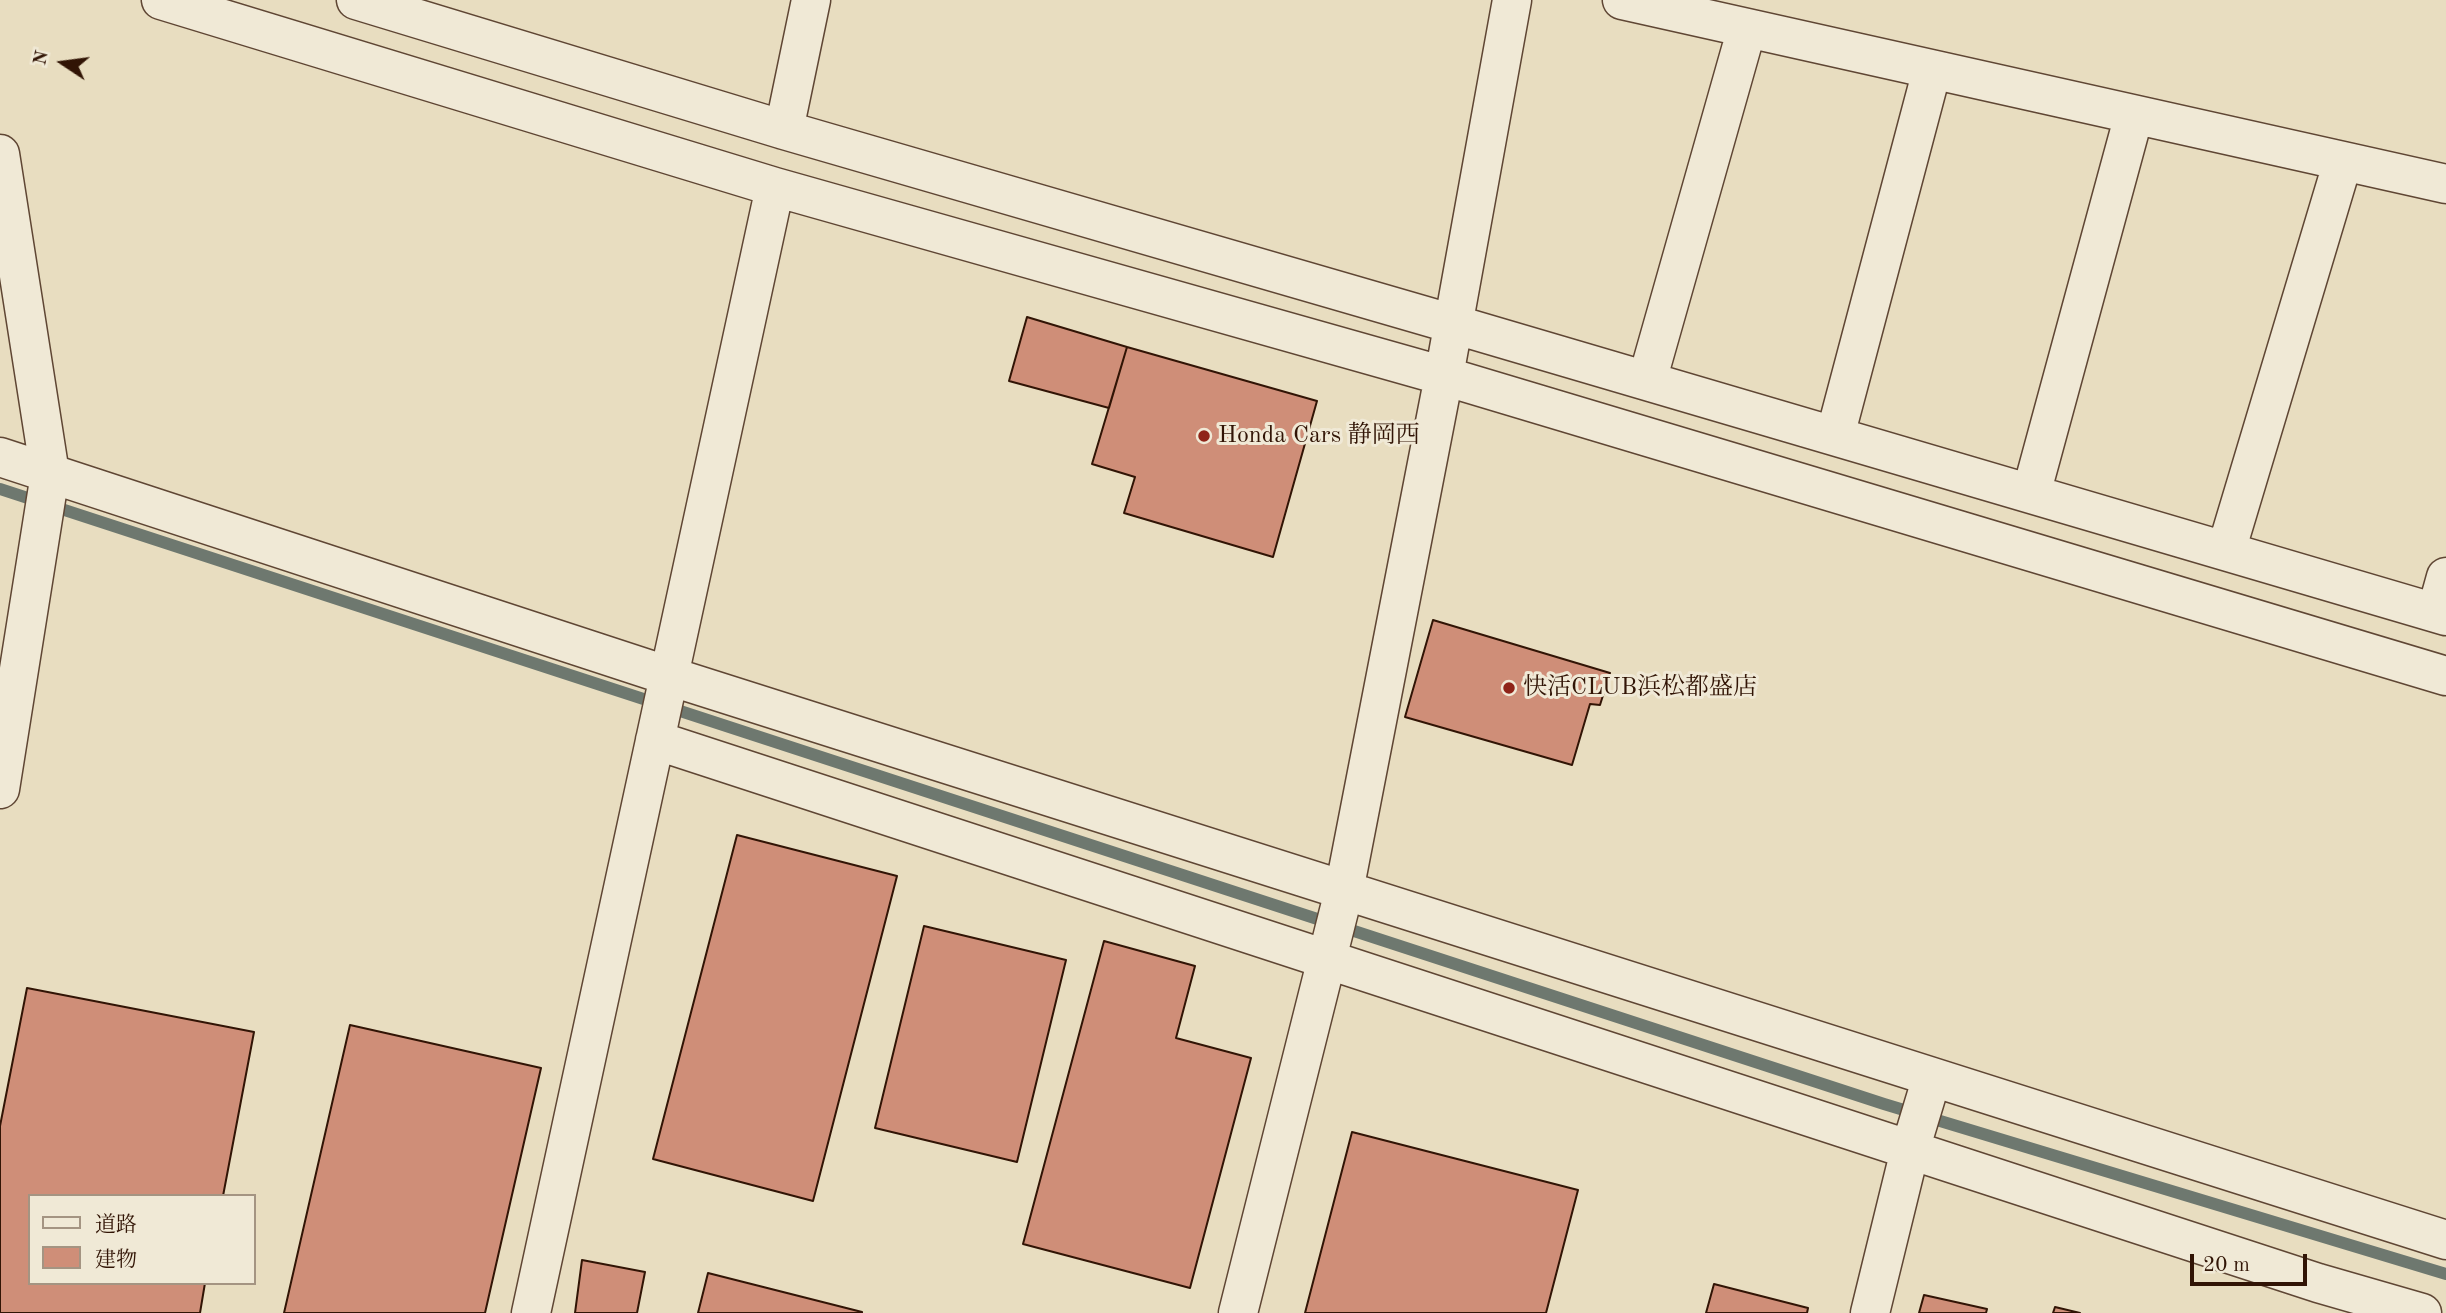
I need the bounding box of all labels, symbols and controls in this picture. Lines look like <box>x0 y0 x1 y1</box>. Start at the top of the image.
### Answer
north arrow <box>28 28 98 98</box>
text: N <box>31 49 53 67</box>
place label: Honda Cars 静岡西 <box>1218 422 1420 450</box>
marker: Honda Cars 静岡西 <box>1196 428 1212 444</box>
place label: 快活CLUB浜松都盛店 <box>1523 674 1757 702</box>
marker: 快活CLUB浜松都盛店 <box>1501 680 1517 696</box>
legend <box>28 1194 256 1285</box>
text: 道路 <box>95 1215 137 1236</box>
scale bar <box>2194 1240 2311 1284</box>
text: 建物 <box>95 1250 137 1271</box>
text: 20 m <box>2203 1255 2250 1276</box>

